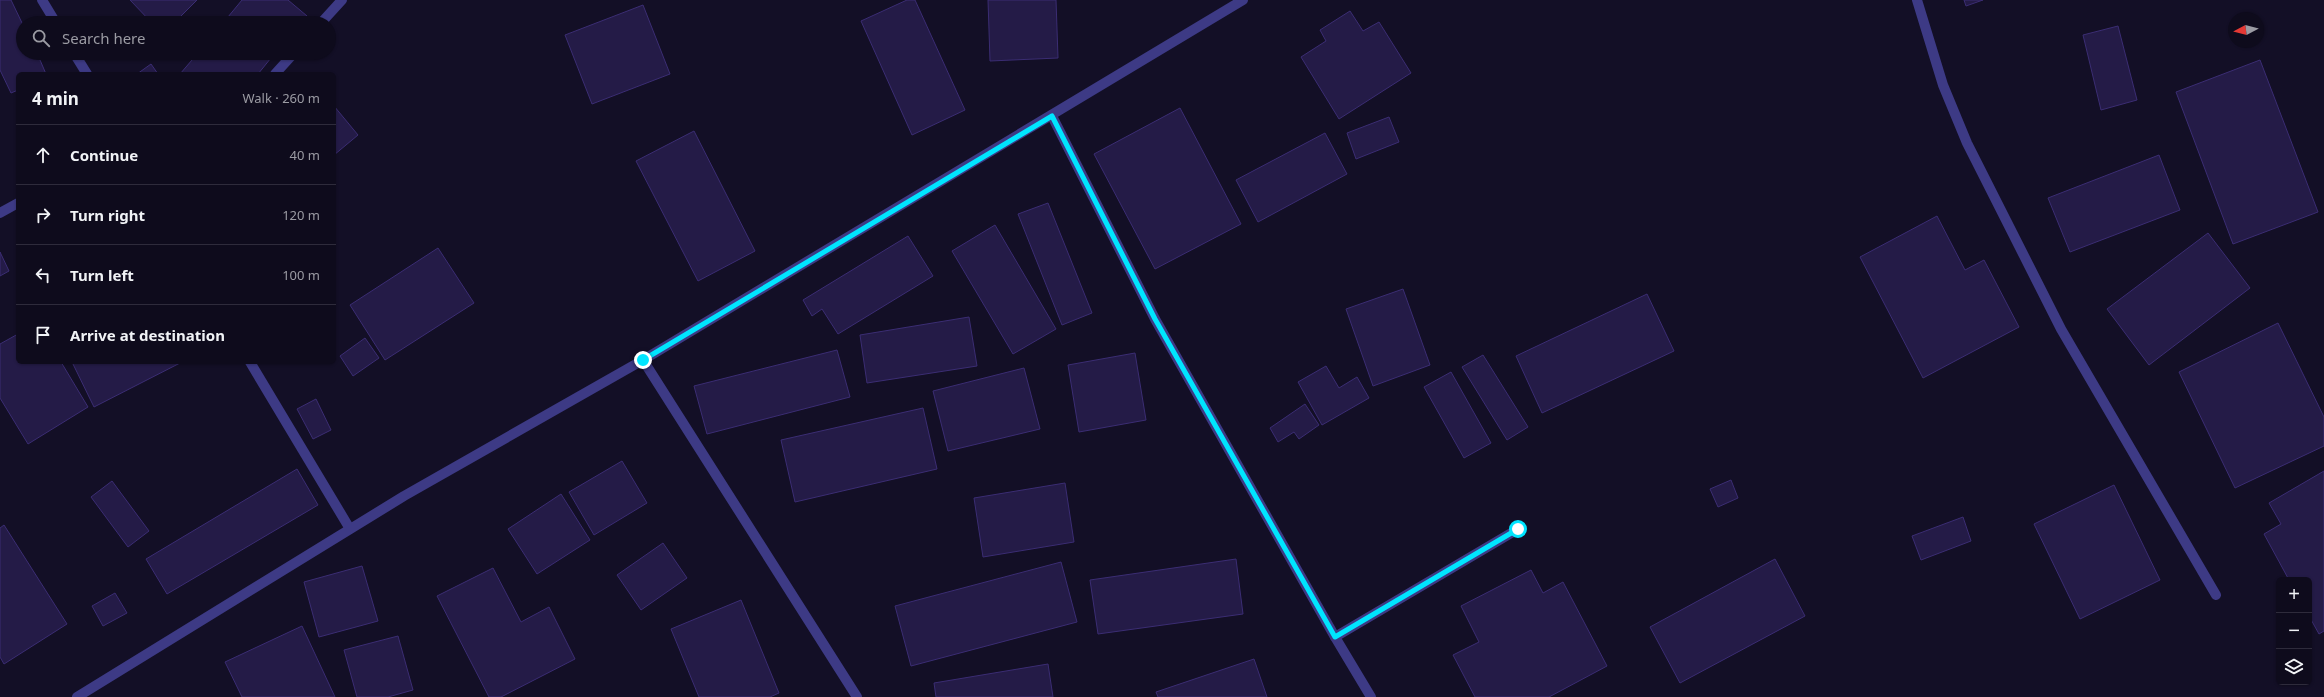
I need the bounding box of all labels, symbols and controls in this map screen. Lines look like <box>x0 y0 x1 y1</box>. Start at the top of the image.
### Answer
north arrow <box>2228 12 2264 48</box>
search box <box>16 16 336 60</box>
icon: search <box>30 27 52 49</box>
text: Search here <box>62 28 145 48</box>
text: 4 min <box>32 87 79 110</box>
text: Walk · 260 m <box>242 89 320 107</box>
icon: ahead <box>32 144 54 166</box>
text: Continue <box>70 145 138 165</box>
text: 40 m <box>290 146 320 164</box>
icon: right <box>32 204 54 226</box>
text: Turn right <box>70 205 145 225</box>
text: 120 m <box>282 206 320 224</box>
icon: left <box>32 264 54 286</box>
text: Turn left <box>70 265 134 285</box>
text: 100 m <box>282 266 320 284</box>
icon: arrive <box>32 324 54 346</box>
text: Arrive at destination <box>70 325 225 345</box>
route end <box>634 351 652 369</box>
route start <box>1509 520 1527 538</box>
map controls <box>2276 577 2312 685</box>
button: + <box>2276 577 2312 613</box>
button: − <box>2276 613 2312 649</box>
button: layers <box>2276 649 2312 685</box>

